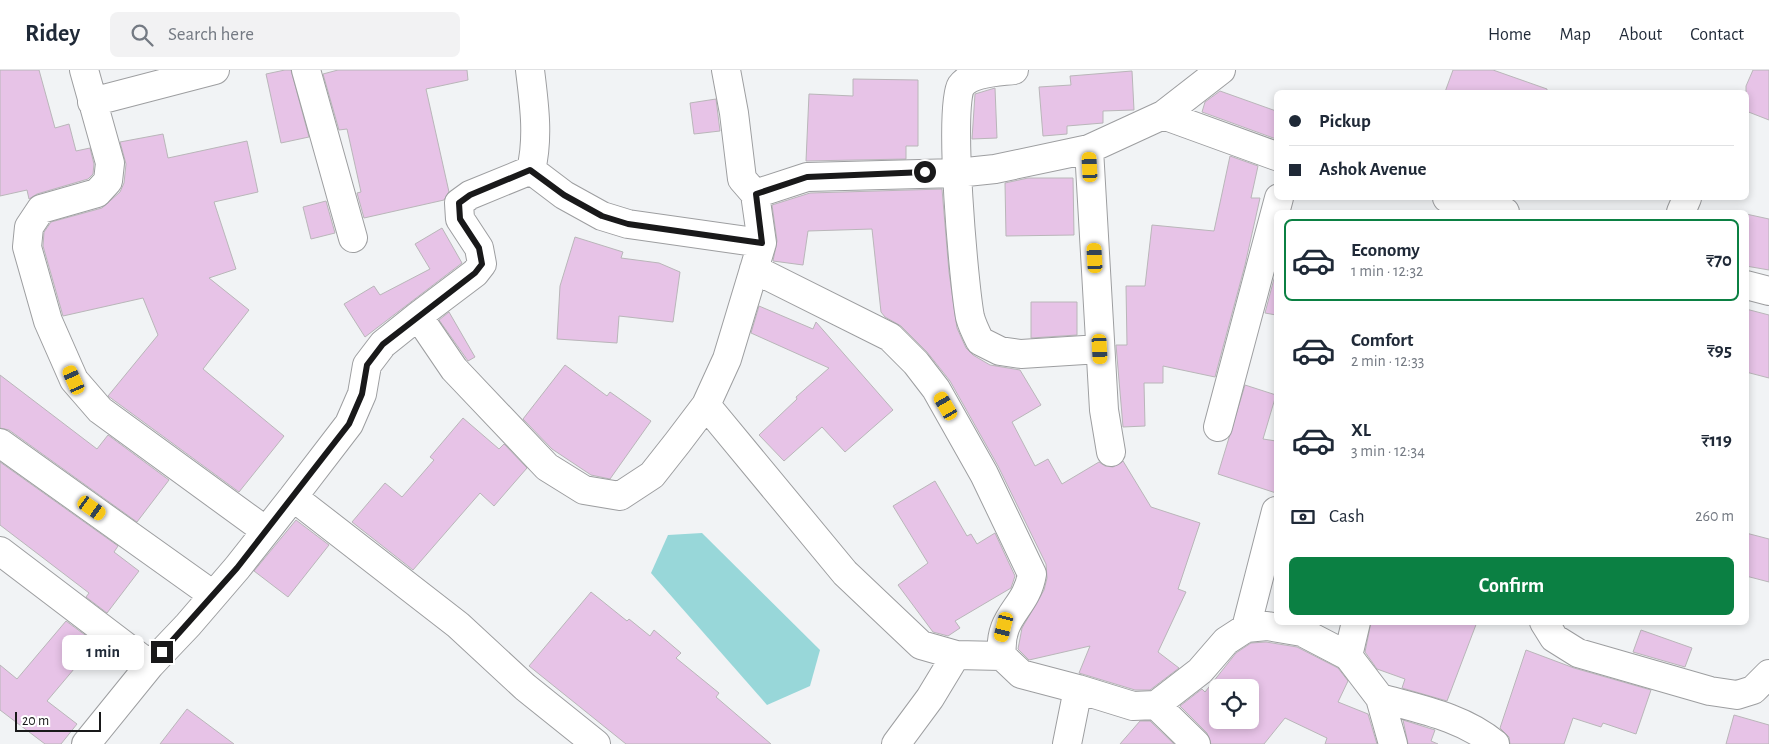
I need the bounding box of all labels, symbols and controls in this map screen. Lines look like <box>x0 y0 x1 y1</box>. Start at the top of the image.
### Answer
search box <box>110 12 460 57</box>
icon: search <box>128 21 156 49</box>
text: Ridey <box>25 22 80 46</box>
text: Search here <box>168 25 254 44</box>
text: Home <box>1488 26 1531 44</box>
text: Map <box>1559 26 1591 44</box>
text: About <box>1619 26 1662 44</box>
text: Contact <box>1690 26 1744 44</box>
text: Pickup <box>1319 112 1371 131</box>
car <box>1081 152 1098 182</box>
text: Ashok Avenue <box>1319 160 1427 179</box>
route start <box>914 161 936 183</box>
icon: car <box>1291 238 1336 283</box>
text: Economy <box>1351 241 1420 260</box>
car <box>1086 243 1103 273</box>
text: ₹70 <box>1706 251 1732 270</box>
text: 1 min · 12:32 <box>1351 263 1423 279</box>
icon: car <box>1291 328 1336 373</box>
text: Comfort <box>1351 331 1413 350</box>
car <box>1091 334 1108 364</box>
text: ₹95 <box>1707 341 1732 360</box>
text: 2 min · 12:33 <box>1351 353 1424 369</box>
car <box>61 363 86 397</box>
car <box>932 389 959 423</box>
icon: car <box>1291 418 1336 463</box>
text: XL <box>1351 421 1371 440</box>
text: ₹119 <box>1701 431 1732 450</box>
text: 3 min · 12:34 <box>1351 443 1425 459</box>
car <box>75 493 108 523</box>
icon: cash <box>1289 503 1317 531</box>
text: Cash <box>1329 507 1365 526</box>
text: 260 m <box>1695 508 1734 524</box>
button: Confirm <box>1289 557 1734 615</box>
car <box>993 611 1014 643</box>
callout: 1 min <box>62 634 144 670</box>
route end <box>151 641 173 663</box>
text: 1 min <box>86 644 120 660</box>
map controls <box>1209 679 1259 729</box>
button: locate <box>1209 679 1259 729</box>
scale bar <box>15 709 101 732</box>
text: 20 m <box>22 714 49 728</box>

